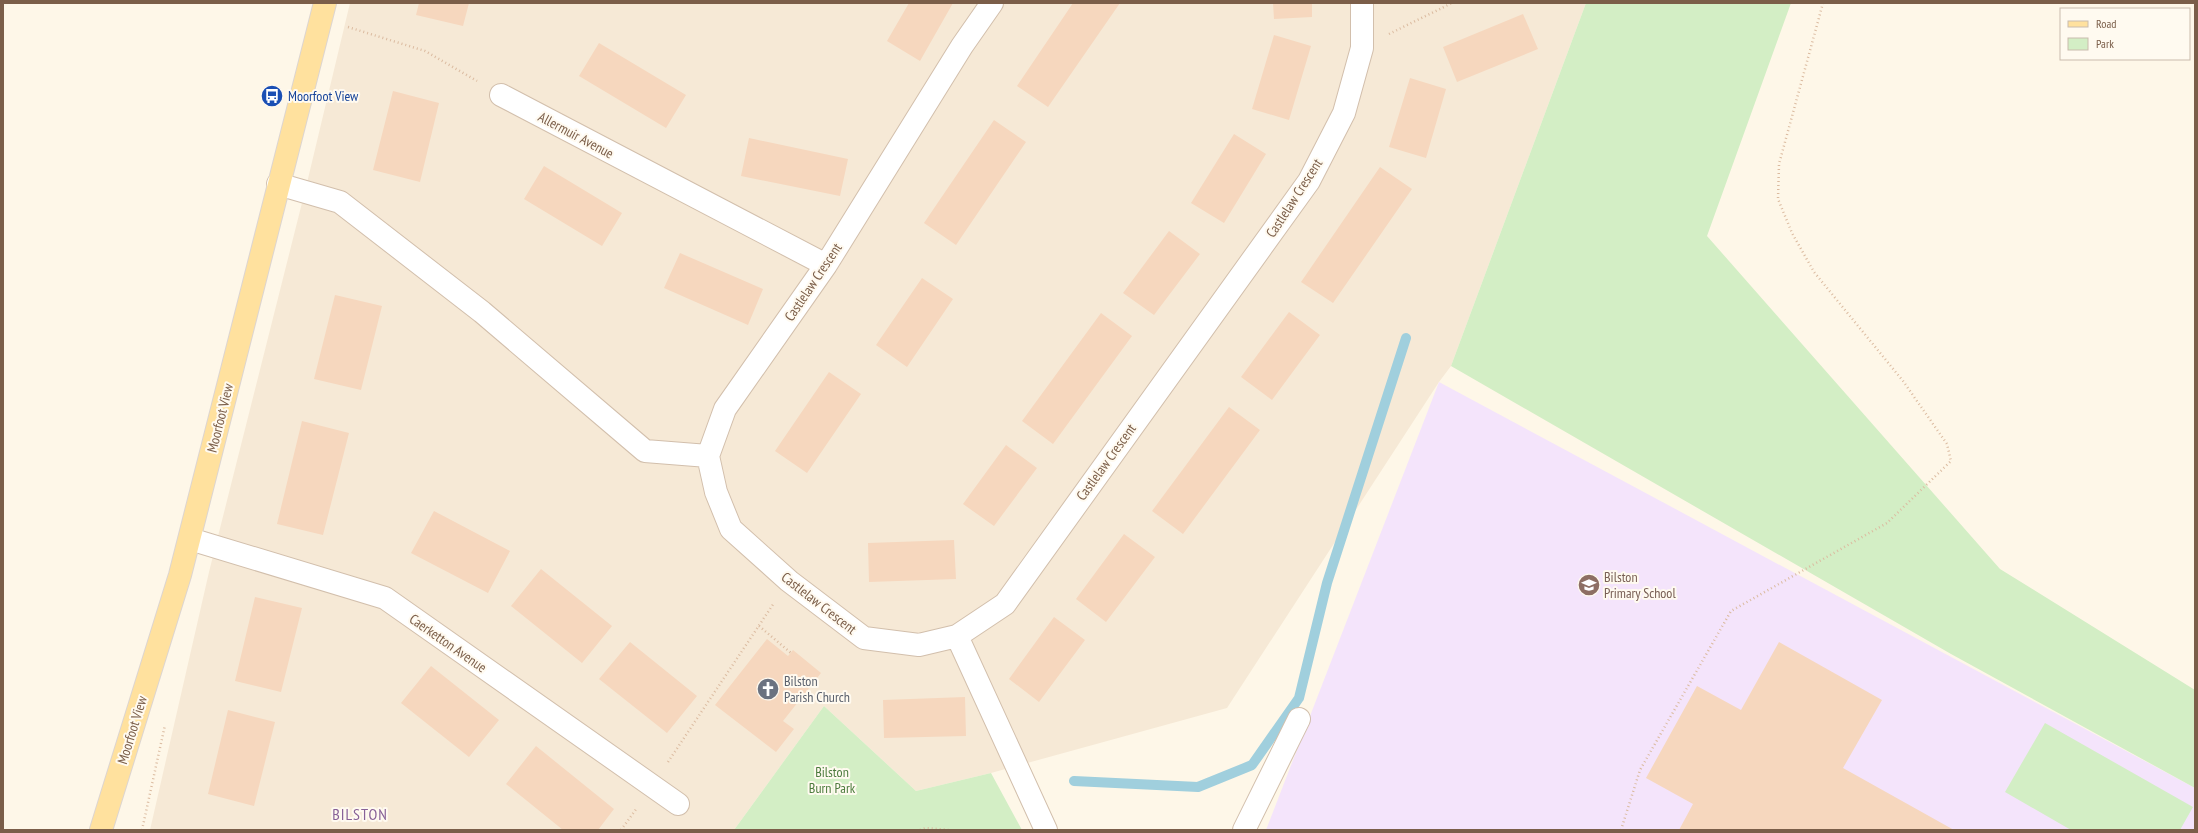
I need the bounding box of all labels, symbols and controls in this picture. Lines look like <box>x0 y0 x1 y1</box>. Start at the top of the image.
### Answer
legend <box>2060 8 2190 60</box>
text: Road <box>2096 16 2116 31</box>
text: Park <box>2096 36 2114 51</box>
bus stop icon: Moorfoot View <box>259 83 285 109</box>
place label: Moorfoot View <box>288 87 359 105</box>
street label: Allermuir Avenue <box>535 108 617 162</box>
street label: Castlelaw Crescent <box>1262 155 1326 241</box>
street label: Castlelaw Crescent <box>780 239 846 325</box>
street label: Moorfoot View <box>203 381 237 454</box>
street label: Castlelaw Crescent <box>1072 420 1140 504</box>
street label: Castlelaw Crescent <box>778 568 860 638</box>
place label: Bilston Primary School <box>1604 568 1676 602</box>
school or university icon: Bilston Primary School <box>1576 572 1602 598</box>
street label: Caerketton Avenue <box>406 610 490 676</box>
place label: Bilston Parish Church <box>784 672 850 706</box>
church icon: Bilston Parish Church <box>755 676 781 702</box>
street label: Moorfoot View <box>113 693 151 766</box>
park label: Bilston Burn Park <box>809 763 856 797</box>
district label: BILSTON <box>332 804 388 824</box>

